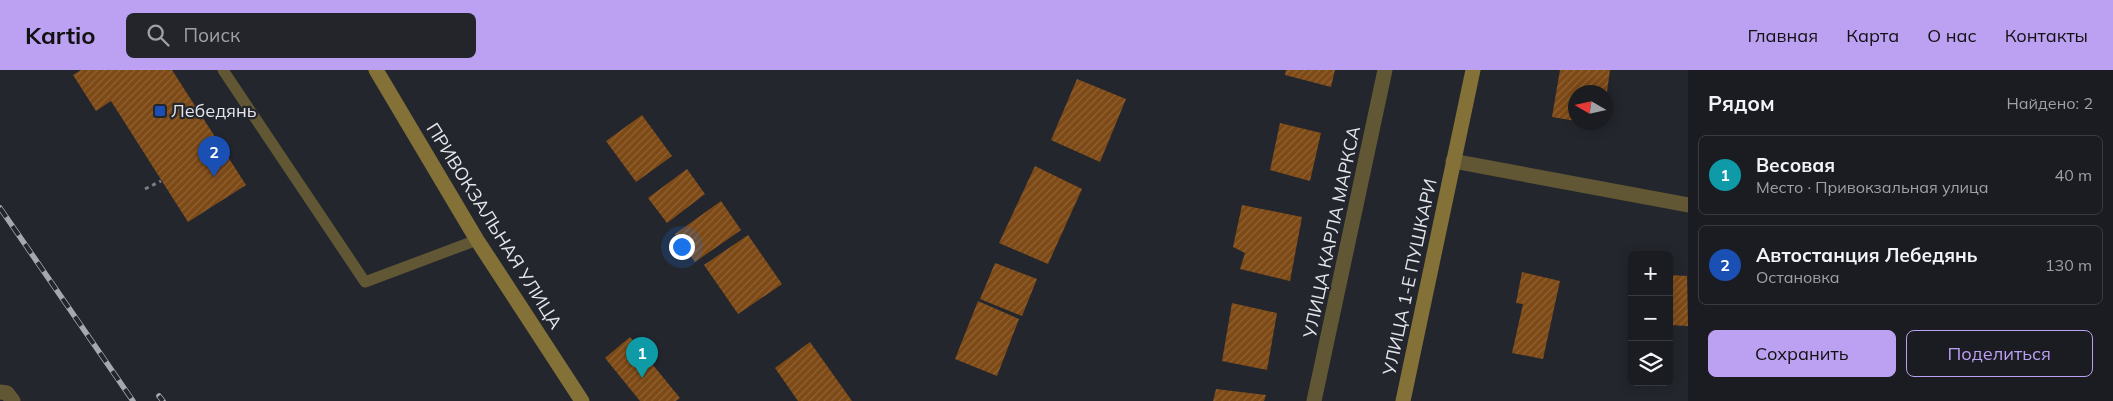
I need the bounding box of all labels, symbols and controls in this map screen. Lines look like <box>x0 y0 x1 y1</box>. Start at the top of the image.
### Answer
search box <box>126 13 476 58</box>
text: Kartio <box>25 20 96 50</box>
icon: search <box>144 21 172 49</box>
text: Поиск <box>184 23 240 47</box>
text: Главная <box>1748 24 1818 47</box>
text: Карта <box>1846 24 1899 47</box>
text: О нас <box>1927 24 1977 47</box>
text: Контакты <box>2005 24 2088 47</box>
north arrow <box>1568 85 1613 130</box>
text: Рядом <box>1708 90 1775 116</box>
text: Найдено: 2 <box>2007 93 2093 113</box>
place label: Лебедянь <box>171 99 257 122</box>
marker: Лебедянь <box>153 104 167 118</box>
street label: ПРИВОКЗАЛЬНАЯ УЛИЦА <box>421 118 567 333</box>
street label: УЛИЦА КАРЛА МАРКСА <box>1298 124 1365 341</box>
pin: 2 <box>198 136 230 177</box>
text: Весовая <box>1756 153 1835 177</box>
text: 1 <box>1720 165 1730 185</box>
text: 40 m <box>2055 165 2092 185</box>
street label: УЛИЦА 1-Е ПУШКАРИ <box>1377 177 1442 378</box>
text: Место · Привокзальная улица <box>1756 177 1989 197</box>
your location <box>669 234 695 260</box>
text: Автостанция Лебедянь <box>1756 243 1978 267</box>
map controls <box>1628 251 1673 386</box>
button: + <box>1628 251 1673 296</box>
text: 2 <box>1720 255 1730 275</box>
text: 130 m <box>2045 255 2092 275</box>
text: Остановка <box>1756 267 1840 287</box>
button: − <box>1628 296 1673 341</box>
button: Сохранить <box>1708 330 1896 377</box>
button: Поделиться <box>1906 330 2093 377</box>
pin: 1 <box>626 337 658 378</box>
button: layers <box>1628 341 1673 386</box>

